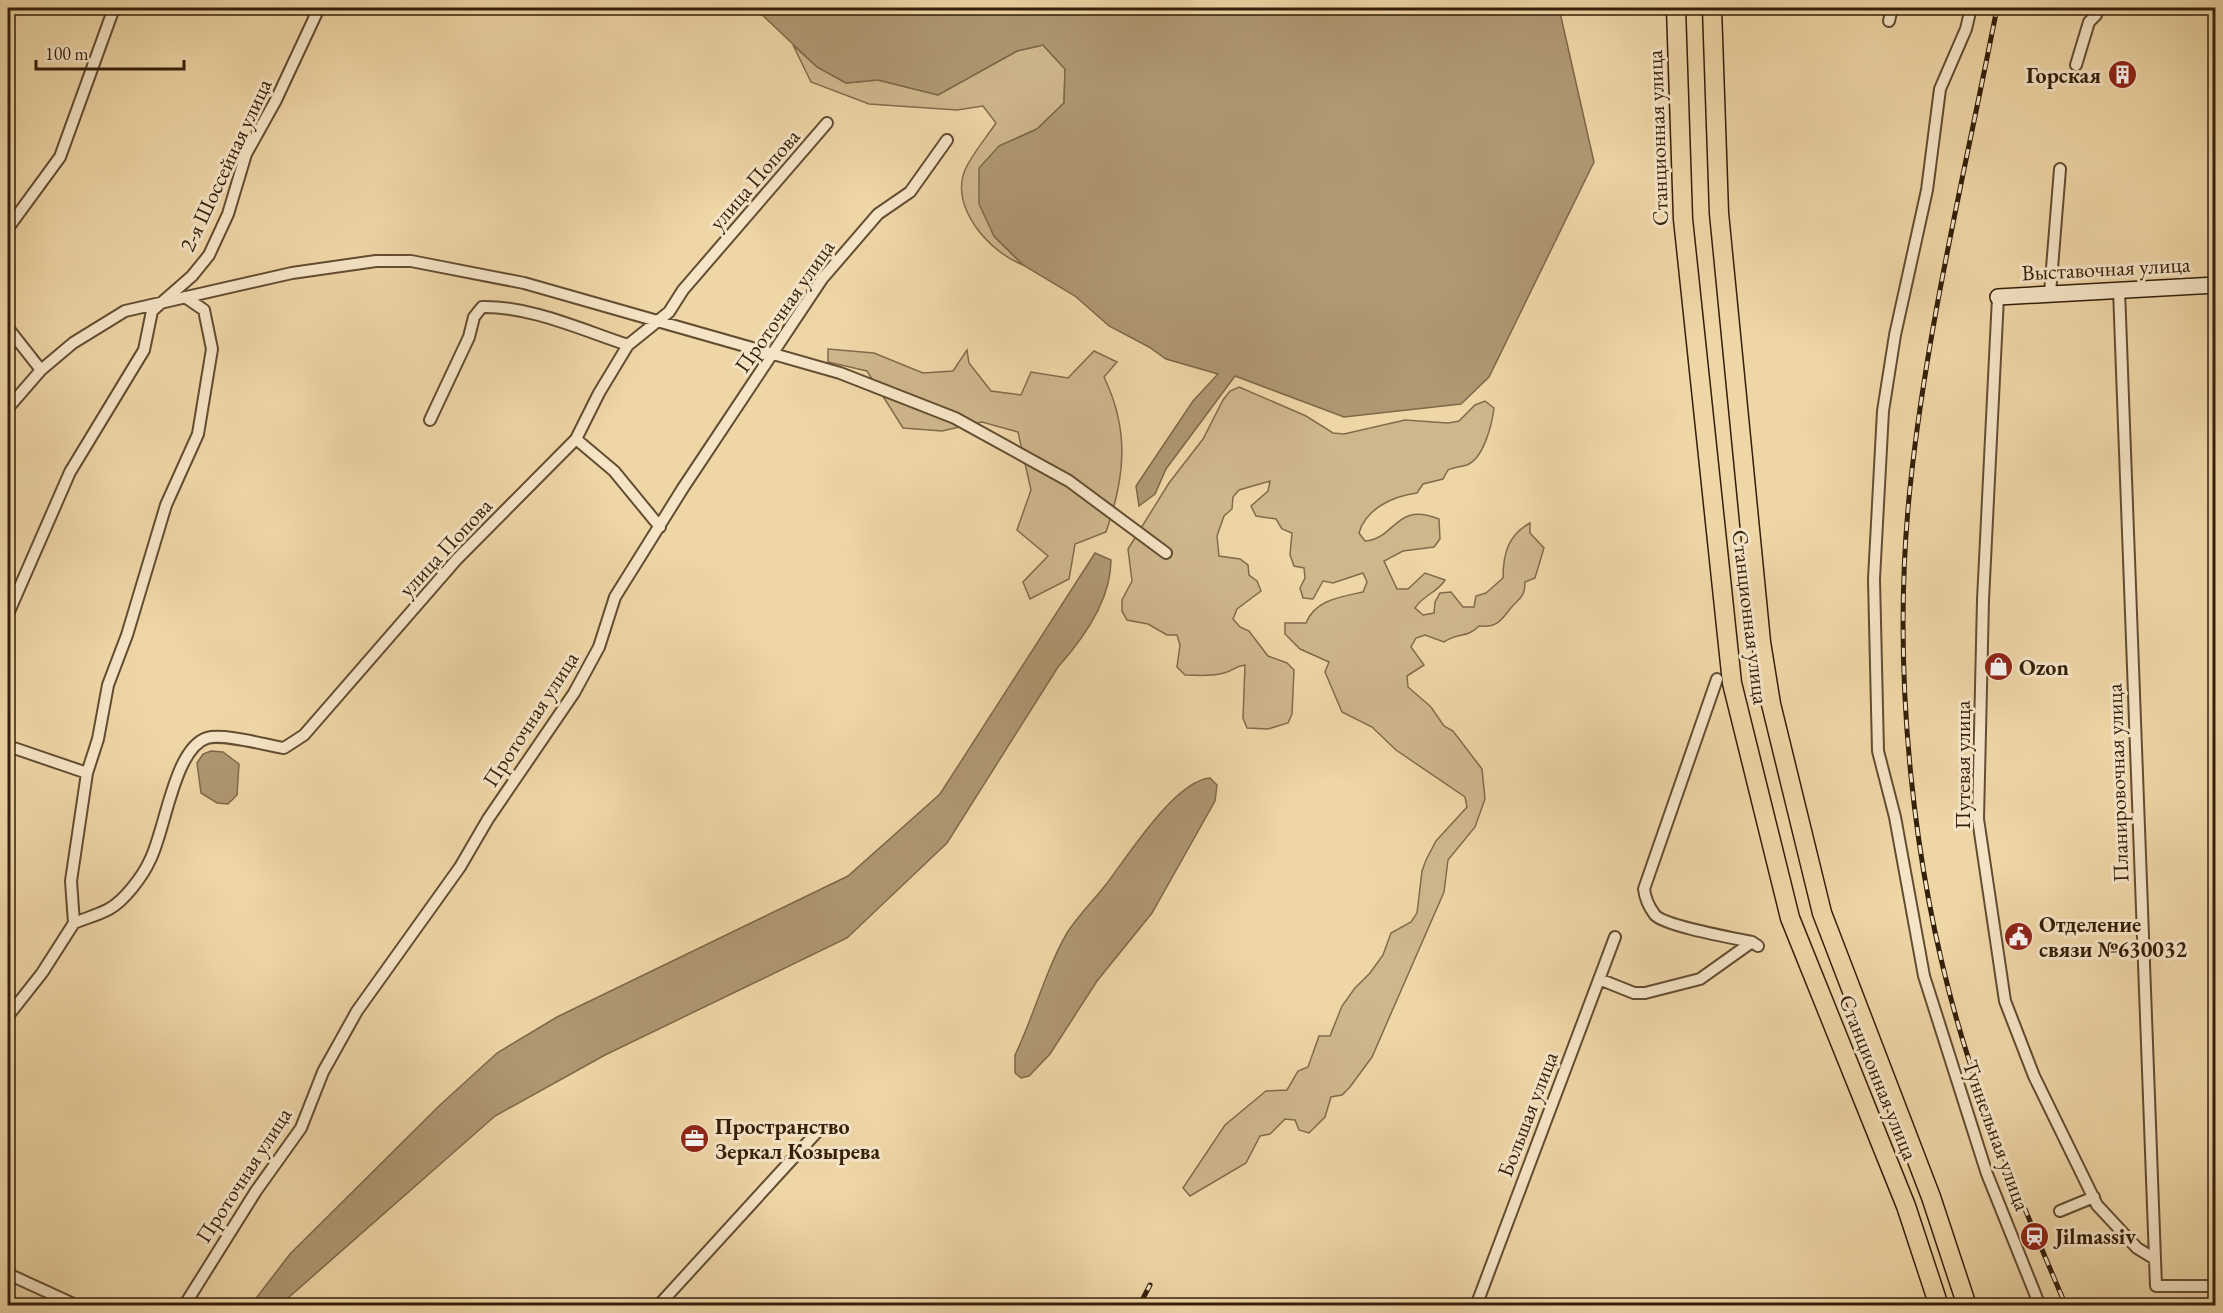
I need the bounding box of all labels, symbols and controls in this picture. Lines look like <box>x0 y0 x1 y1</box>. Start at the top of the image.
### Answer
scale bar <box>36 33 184 71</box>
text: 100 m <box>45 42 89 65</box>
street label: Станционная улица <box>1640 49 1675 226</box>
building icon: Горская <box>2106 59 2138 91</box>
place label: Горская <box>2026 61 2101 90</box>
street label: 2-я Шоссейная улица <box>173 74 278 256</box>
street label: улица Попова <box>702 123 806 236</box>
street label: Проточная улица <box>728 234 841 379</box>
street label: Выставочная улица <box>2021 250 2191 287</box>
street label: улица Попова <box>392 492 499 603</box>
street label: Станционная улица <box>1725 528 1776 706</box>
street label: Проточная улица <box>476 646 585 793</box>
shop icon: Ozon <box>1982 651 2014 683</box>
place label: Ozon <box>2019 653 2069 682</box>
street label: Планировочная улица <box>2100 683 2135 883</box>
street label: Путевая улица <box>1948 700 1977 830</box>
place label: Отделение связи №630032 <box>2039 910 2188 964</box>
public building icon: Отделение связи №630032 <box>2002 921 2034 953</box>
street label: Станционная улица <box>1832 990 1925 1164</box>
street label: Большая улица <box>1490 1047 1565 1181</box>
street label: Туннельная улица <box>1956 1056 2037 1215</box>
street label: Проточная улица <box>189 1102 298 1249</box>
place label: Пространство Зеркал Козырева <box>715 1112 880 1166</box>
office icon: Пространство Зеркал Козырева <box>678 1123 710 1155</box>
station icon: Jilmassiv <box>2018 1220 2050 1252</box>
place label: Jilmassiv <box>2053 1222 2136 1251</box>

